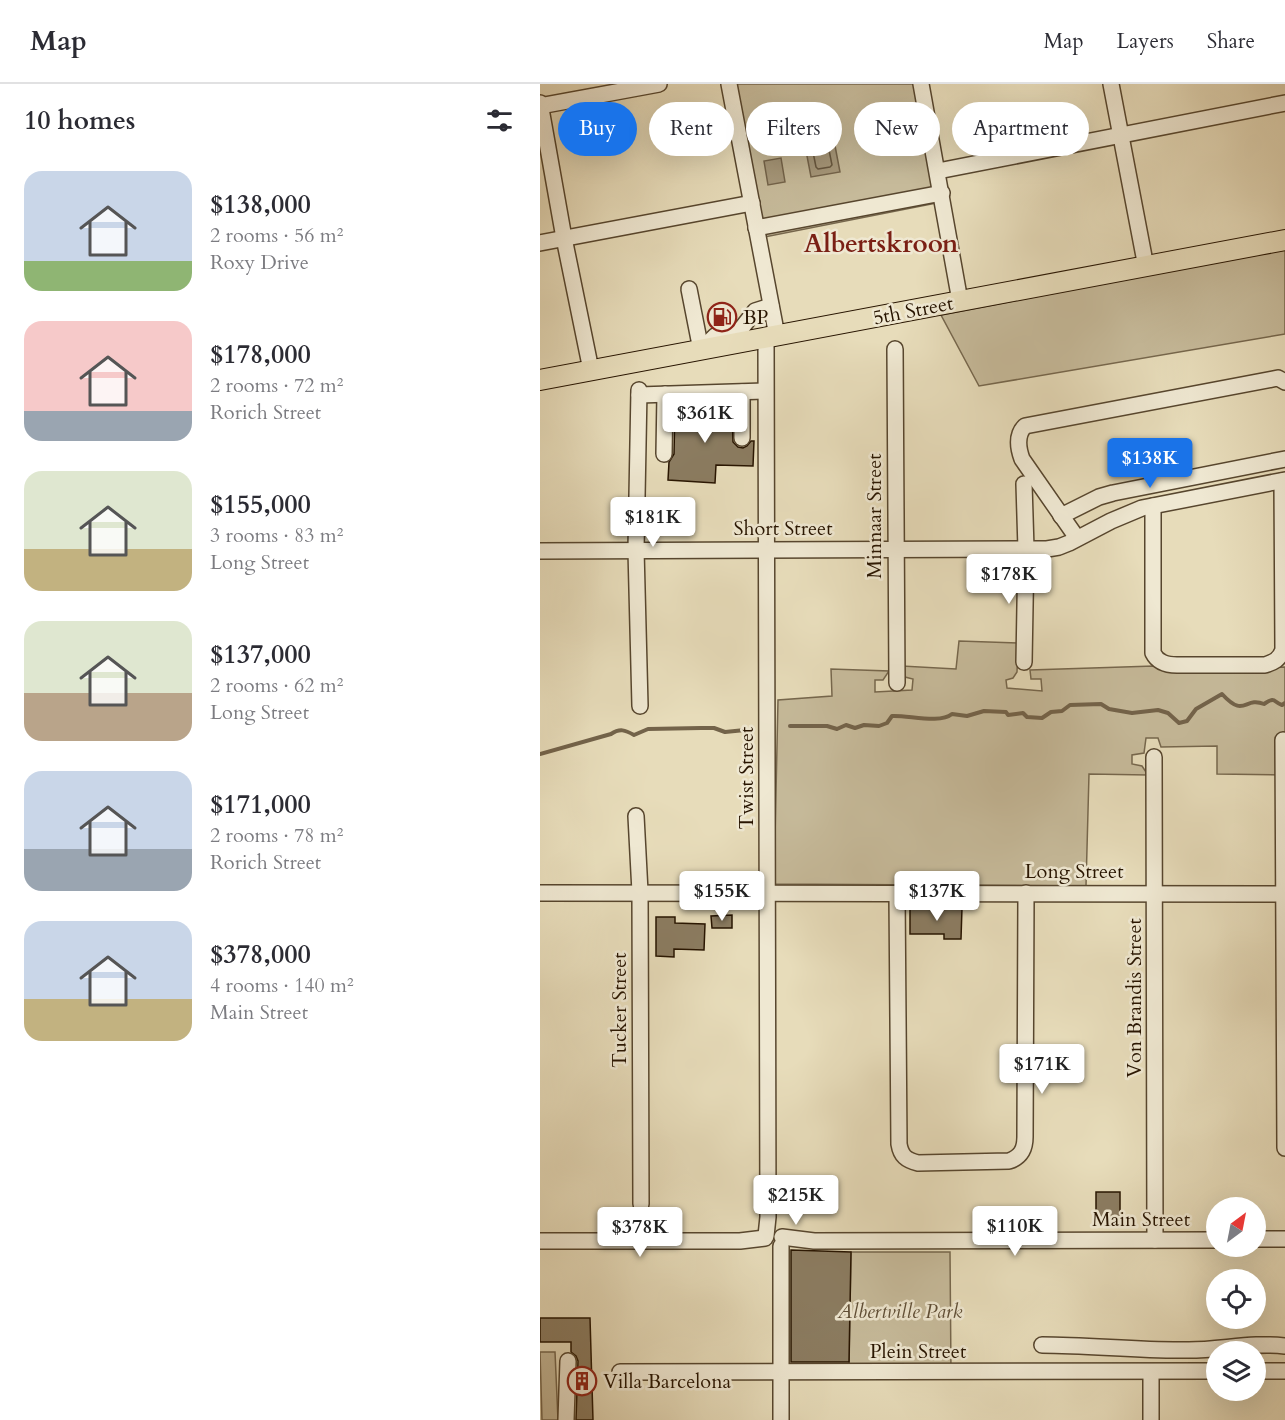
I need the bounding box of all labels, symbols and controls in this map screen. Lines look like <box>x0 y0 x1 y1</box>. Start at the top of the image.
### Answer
text: Map <box>30 22 87 60</box>
text: Map <box>1044 27 1084 56</box>
text: Layers <box>1117 27 1174 56</box>
text: Share <box>1207 27 1255 56</box>
chip: Buy <box>558 102 637 156</box>
chip: Rent <box>649 102 734 156</box>
chip: Filters <box>746 102 842 156</box>
chip: New <box>854 102 940 156</box>
chip: Apartment <box>952 102 1089 156</box>
text: 10 homes <box>24 103 135 138</box>
icon: filters <box>483 104 516 137</box>
text: $138,000 <box>210 187 311 222</box>
icon: home <box>72 195 144 267</box>
text: 2 rooms · 56 m² <box>210 222 343 249</box>
district label: Albertskroon <box>804 226 959 261</box>
text: Roxy Drive <box>210 249 309 276</box>
street label: 5th Street <box>871 289 956 331</box>
fuel station icon: BP <box>706 301 738 333</box>
place label: BP <box>743 304 769 331</box>
text: $178,000 <box>210 337 311 372</box>
icon: home <box>72 345 144 417</box>
text: 2 rooms · 72 m² <box>210 372 343 399</box>
pin: $361K <box>663 393 747 444</box>
text: Rorich Street <box>210 399 321 426</box>
text: $361K <box>676 399 734 426</box>
pin: $138K <box>1108 438 1192 489</box>
text: $138K <box>1121 444 1179 471</box>
street label: Minnaar Street <box>861 453 888 579</box>
text: $155,000 <box>210 487 311 522</box>
icon: home <box>72 495 144 567</box>
pin: $181K <box>611 497 695 548</box>
text: $181K <box>624 503 682 530</box>
street label: Short Street <box>734 515 833 542</box>
text: 3 rooms · 83 m² <box>210 522 343 549</box>
text: Long Street <box>210 549 309 576</box>
pin: $178K <box>967 554 1051 605</box>
text: $178K <box>980 560 1038 587</box>
text: $137,000 <box>210 637 311 672</box>
icon: home <box>72 645 144 717</box>
text: 2 rooms · 62 m² <box>210 672 343 699</box>
text: Long Street <box>210 699 309 726</box>
street label: Twist Street <box>733 726 760 829</box>
text: $171,000 <box>210 787 311 822</box>
icon: home <box>72 795 144 867</box>
text: 2 rooms · 78 m² <box>210 822 343 849</box>
text: Rorich Street <box>210 849 321 876</box>
street label: Long Street <box>1025 858 1124 885</box>
pin: $155K <box>680 871 764 922</box>
pin: $137K <box>895 871 979 922</box>
text: $155K <box>693 877 751 904</box>
text: $137K <box>908 877 966 904</box>
street label: Von Brandis Street <box>1121 918 1148 1078</box>
text: $378,000 <box>210 937 311 972</box>
icon: home <box>72 945 144 1017</box>
street label: Tucker Street <box>606 952 633 1068</box>
text: 4 rooms · 140 m² <box>210 972 354 999</box>
text: Main Street <box>210 999 308 1026</box>
pin: $171K <box>1000 1044 1084 1095</box>
text: $171K <box>1013 1050 1071 1077</box>
pin: $215K <box>754 1175 838 1226</box>
text: $215K <box>767 1181 825 1208</box>
north arrow <box>1206 1197 1266 1257</box>
map controls <box>1206 1197 1266 1401</box>
pin: $110K <box>973 1206 1057 1257</box>
street label: Main Street <box>1092 1206 1191 1233</box>
pin: $378K <box>598 1207 682 1258</box>
text: $110K <box>986 1212 1044 1239</box>
text: $378K <box>611 1213 669 1240</box>
button: locate <box>1206 1269 1266 1329</box>
park label: Albertville Park <box>836 1298 963 1325</box>
street label: Plein Street <box>870 1338 967 1365</box>
button: layers <box>1206 1341 1266 1401</box>
building icon: Villa Barcelona <box>566 1365 598 1397</box>
place label: Villa Barcelona <box>603 1368 732 1395</box>

